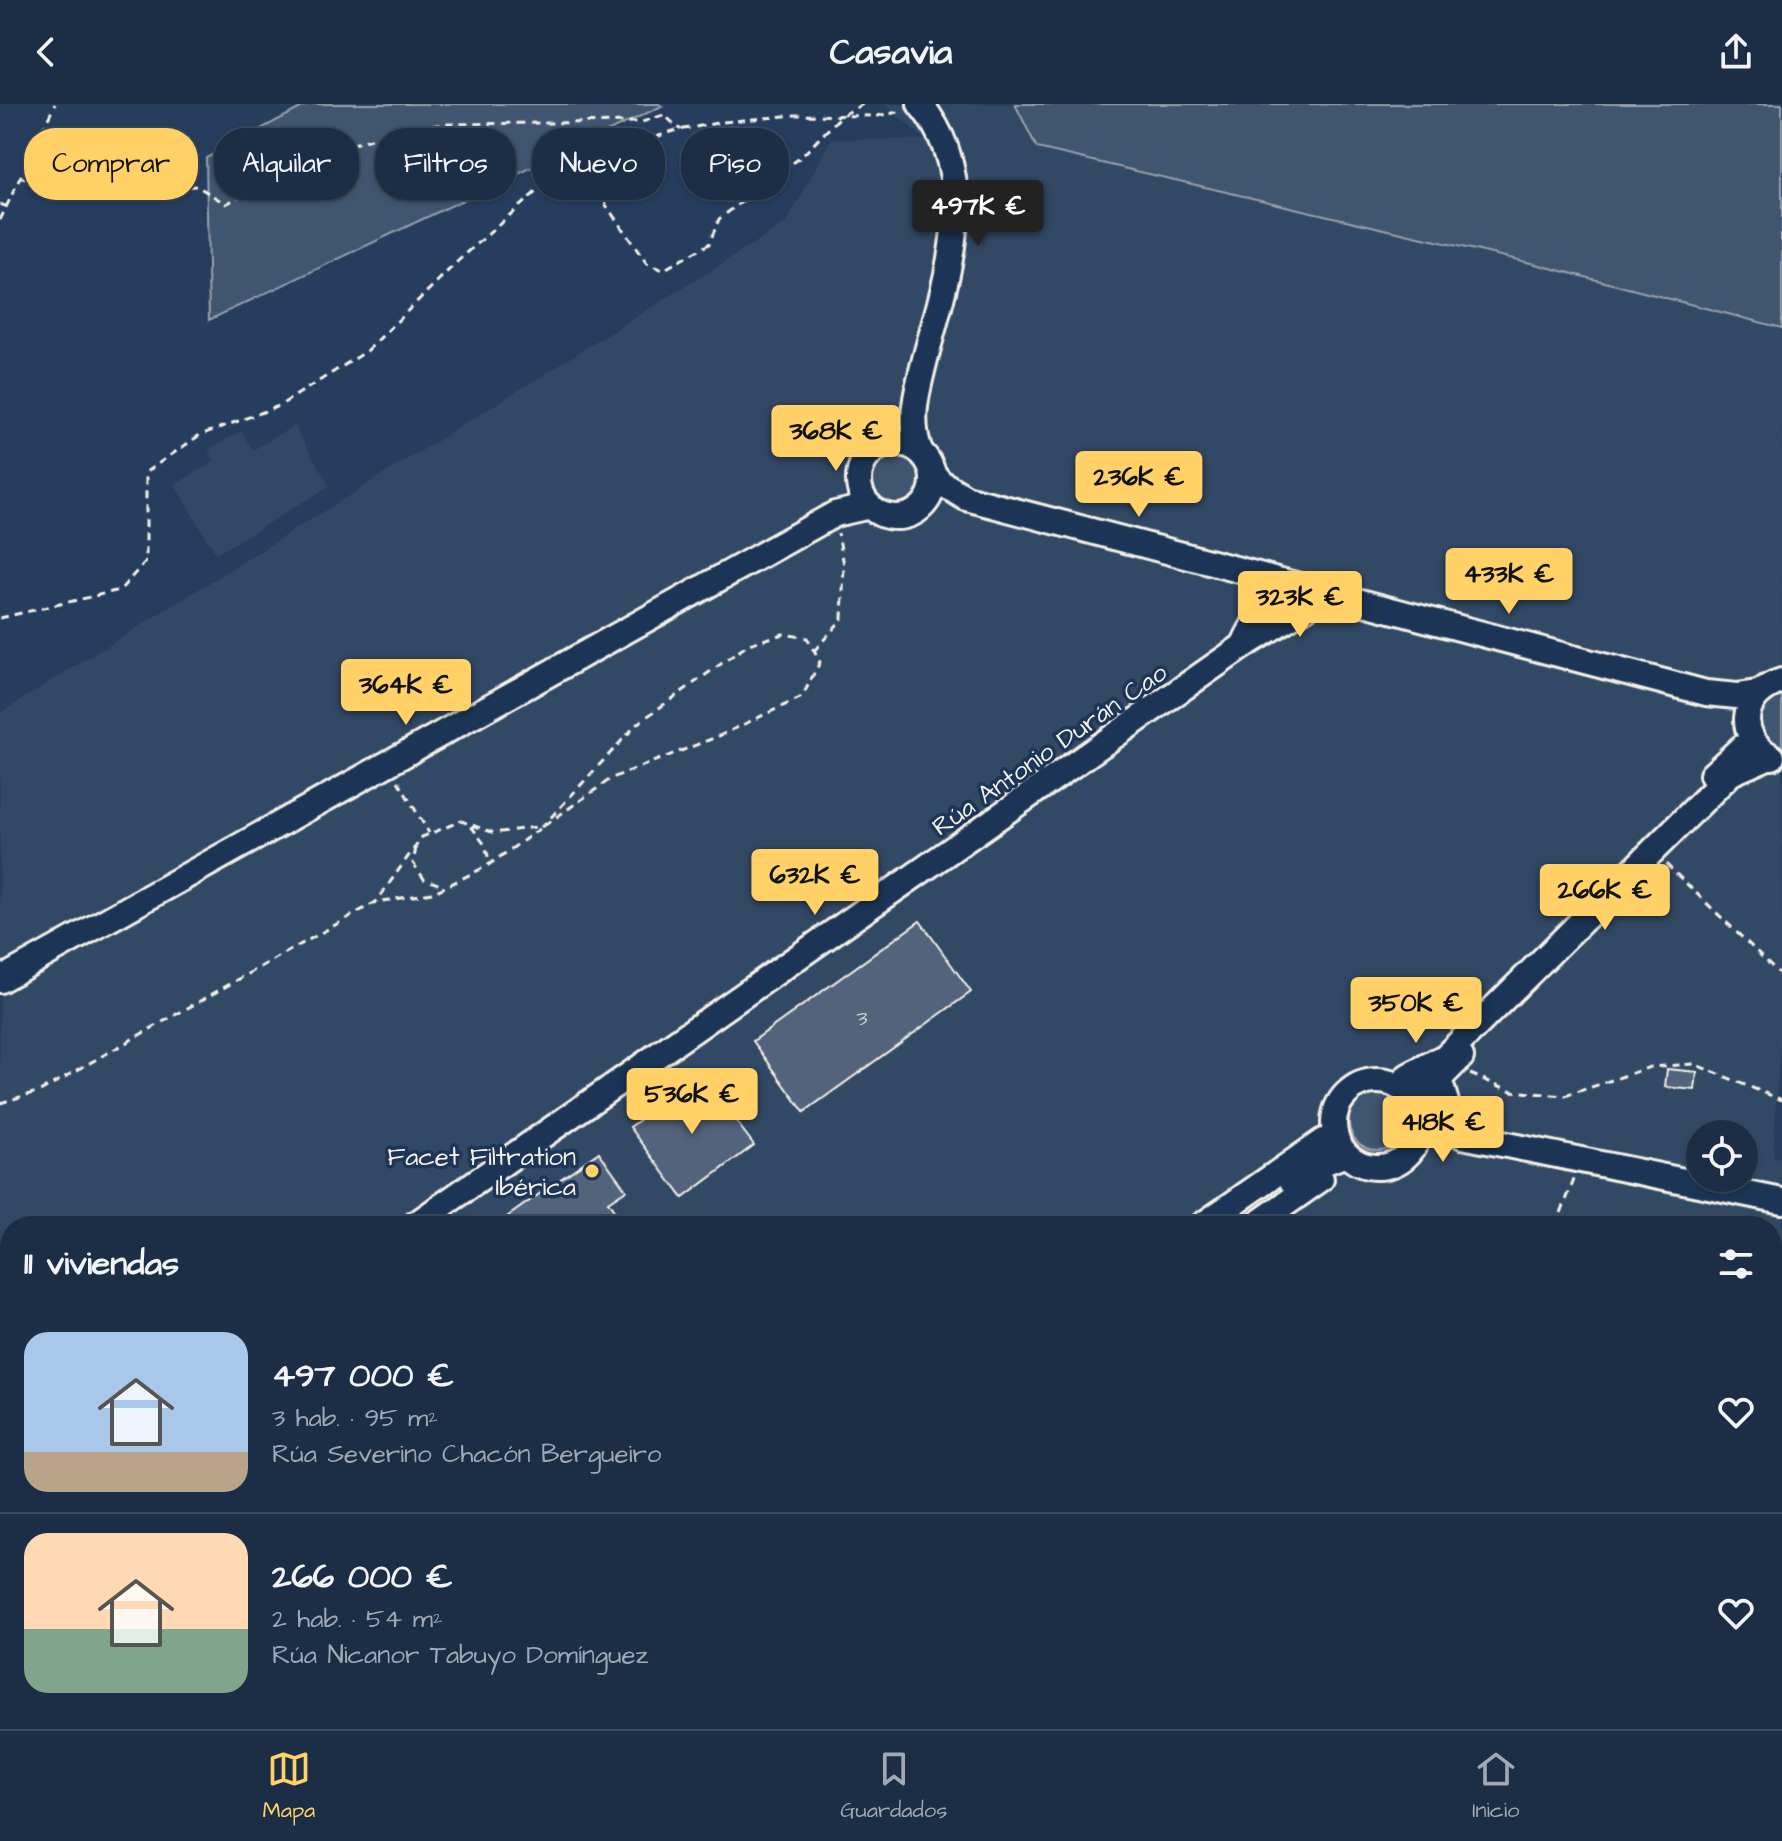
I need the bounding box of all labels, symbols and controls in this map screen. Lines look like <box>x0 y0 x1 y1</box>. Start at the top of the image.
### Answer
text: Casavia <box>830 27 952 78</box>
icon: back <box>24 30 68 74</box>
icon: share <box>1714 30 1758 74</box>
chip: Comprar <box>24 128 198 200</box>
chip: Alquilar <box>214 128 359 200</box>
chip: Filtros <box>375 128 516 200</box>
chip: Nuevo <box>532 128 665 200</box>
chip: Piso <box>681 128 789 200</box>
pin: 497K € <box>913 180 1043 248</box>
text: 497K € <box>930 188 1026 224</box>
pin: 368K € <box>771 405 901 473</box>
text: 368K € <box>789 413 883 449</box>
pin: 236K € <box>1074 451 1204 519</box>
text: 236K € <box>1093 459 1185 495</box>
pin: 433K € <box>1444 548 1574 616</box>
text: 433K € <box>1464 556 1554 592</box>
pin: 323K € <box>1235 571 1365 639</box>
text: 323K € <box>1256 579 1344 615</box>
street label: Rúa Antonio Durán Cao <box>925 655 1175 845</box>
pin: 364K € <box>341 659 471 727</box>
text: 364K € <box>359 667 453 703</box>
pin: 632K € <box>750 849 880 917</box>
text: 632K € <box>769 857 861 893</box>
pin: 266K € <box>1540 864 1670 932</box>
text: 266K € <box>1558 872 1652 908</box>
pin: 350K € <box>1351 977 1481 1045</box>
text: 350K € <box>1369 985 1463 1021</box>
house number: 3 <box>856 1003 868 1034</box>
pin: 536K € <box>627 1068 757 1136</box>
text: 536K € <box>645 1076 739 1112</box>
pin: 418K € <box>1378 1096 1508 1164</box>
text: 418K € <box>1401 1104 1485 1140</box>
map controls <box>1686 1120 1758 1192</box>
button: locate <box>1686 1120 1758 1192</box>
place label: Facet Filtration Ibérica <box>387 1139 576 1205</box>
marker: Facet Filtration Ibérica <box>583 1162 601 1180</box>
text: 11 viviendas <box>24 1240 179 1288</box>
icon: filters <box>1714 1242 1758 1286</box>
text: 497 000 € <box>272 1352 454 1400</box>
icon: home <box>88 1364 184 1460</box>
icon: heart <box>1714 1390 1758 1434</box>
text: 3 hab. · 95 m² <box>272 1400 438 1436</box>
text: Rúa Severino Chacón Bergueiro <box>272 1436 662 1472</box>
text: 266 000 € <box>272 1553 453 1601</box>
icon: home <box>88 1565 184 1661</box>
icon: heart <box>1714 1591 1758 1635</box>
text: 2 hab. · 54 m² <box>272 1601 443 1637</box>
text: Rúa Nicanor Tabuyo Domínguez <box>272 1637 648 1673</box>
tab: Mapa <box>262 1747 315 1826</box>
tab: Guardados <box>840 1747 947 1826</box>
tab: Inicio <box>1472 1747 1520 1826</box>

